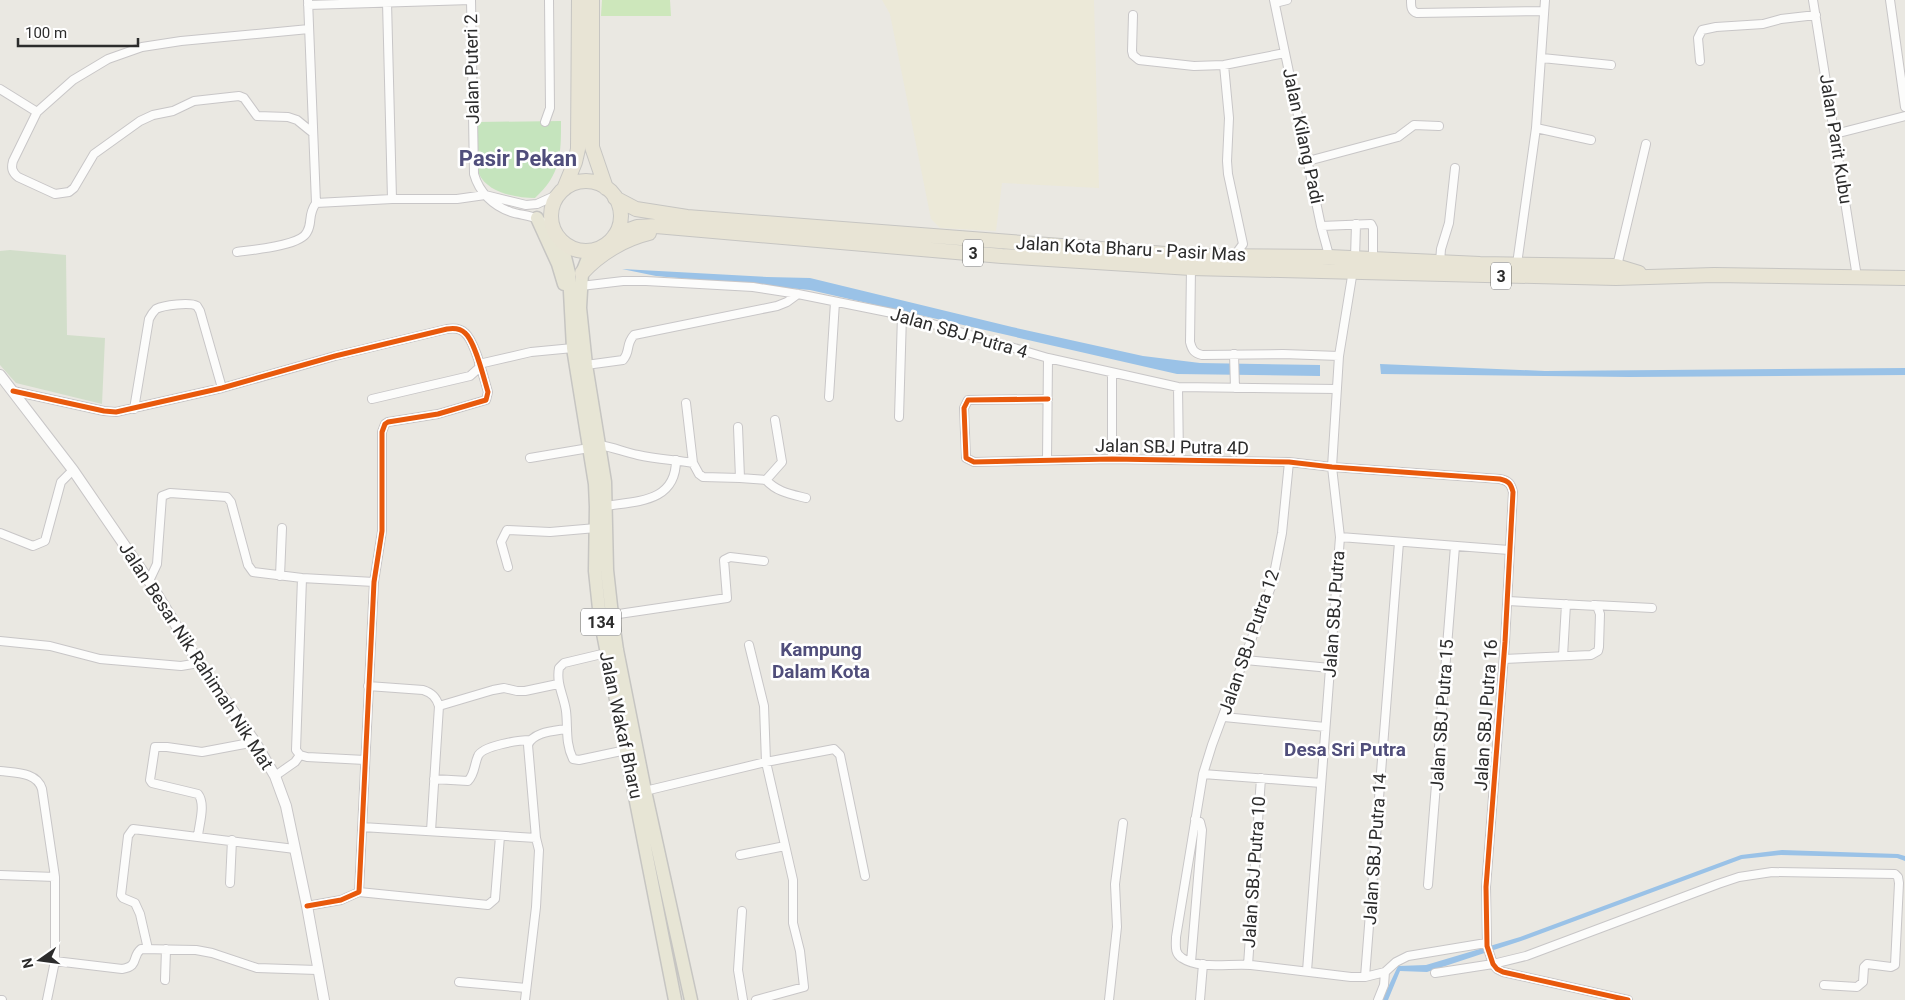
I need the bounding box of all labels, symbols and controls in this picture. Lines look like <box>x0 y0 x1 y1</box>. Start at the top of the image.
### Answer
street label: Jalan Puteri 2 <box>460 14 483 124</box>
scale bar <box>18 15 138 47</box>
text: 100 m <box>25 24 67 42</box>
street label: Jalan Kilang Padi <box>1279 66 1328 206</box>
street label: Jalan Parit Kubu <box>1816 72 1857 205</box>
district label: Pasir Pekan <box>459 146 577 171</box>
street label: Jalan Kota Bharu - Pasir Mas <box>1015 232 1247 265</box>
road number: 3 <box>963 240 983 266</box>
road number: 3 <box>1491 262 1511 290</box>
street label: Jalan SBJ Putra 4 <box>888 303 1030 362</box>
street label: Jalan SBJ Putra 4D <box>1095 435 1249 458</box>
street label: Jalan Besar Nik Rahimah Nik Mat <box>115 538 278 773</box>
street label: Jalan SBJ Putra <box>1319 550 1348 678</box>
street label: Jalan SBJ Putra 12 <box>1214 567 1283 717</box>
road number: 134 <box>581 608 621 636</box>
district label: Kampung Dalam Kota <box>772 638 870 683</box>
street label: Jalan SBJ Putra 15 <box>1426 638 1457 792</box>
street label: Jalan SBJ Putra 16 <box>1470 638 1501 792</box>
street label: Jalan Wakaf Bharu <box>596 649 647 801</box>
district label: Desa Sri Putra <box>1284 738 1406 761</box>
street label: Jalan SBJ Putra 14 <box>1359 772 1390 926</box>
street label: Jalan SBJ Putra 10 <box>1238 795 1269 949</box>
north arrow <box>15 935 65 985</box>
text: N <box>18 956 36 970</box>

